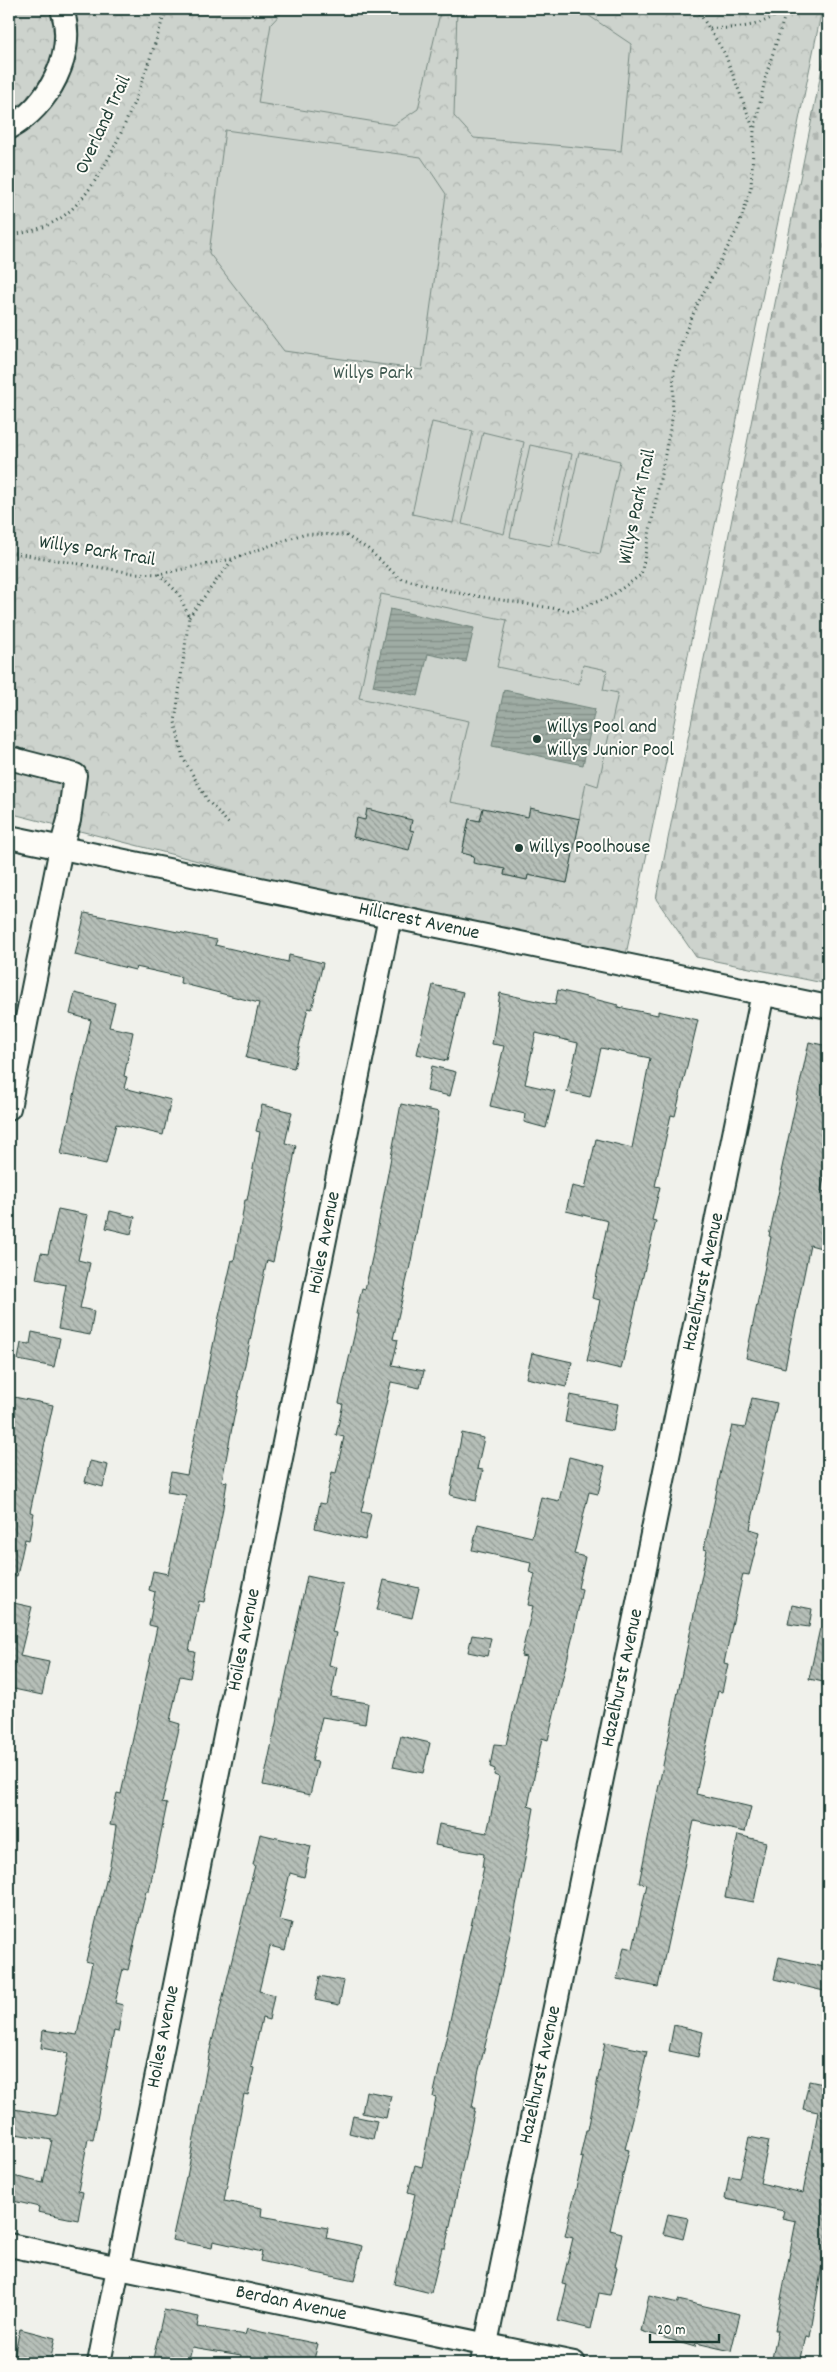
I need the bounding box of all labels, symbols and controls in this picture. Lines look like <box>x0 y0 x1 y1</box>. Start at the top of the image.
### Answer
street label: Overland Trail <box>69 71 139 179</box>
park label: Willys Park <box>333 360 413 388</box>
street label: Willys Park Trail <box>612 446 664 567</box>
street label: Willys Park Trail <box>37 529 158 575</box>
place label: Willys Pool and Willys Junior Pool <box>547 714 674 765</box>
marker: Willys Pool and Willys Junior Pool <box>531 733 543 745</box>
place label: Willys Poolhouse <box>529 834 650 862</box>
marker: Willys Poolhouse <box>513 842 525 854</box>
street label: Hillcrest Avenue <box>356 896 482 948</box>
street label: Hoiles Avenue <box>301 1189 349 1297</box>
street label: Hazelhurst Avenue <box>676 1210 732 1354</box>
street label: Hoiles Avenue <box>221 1586 269 1694</box>
street label: Hazelhurst Avenue <box>595 1606 651 1750</box>
street label: Hoiles Avenue <box>140 1983 188 2091</box>
street label: Hazelhurst Avenue <box>513 2003 569 2147</box>
street label: Berdan Avenue <box>233 2279 349 2329</box>
scale bar <box>650 2312 718 2344</box>
text: 20 m <box>657 2320 685 2342</box>

